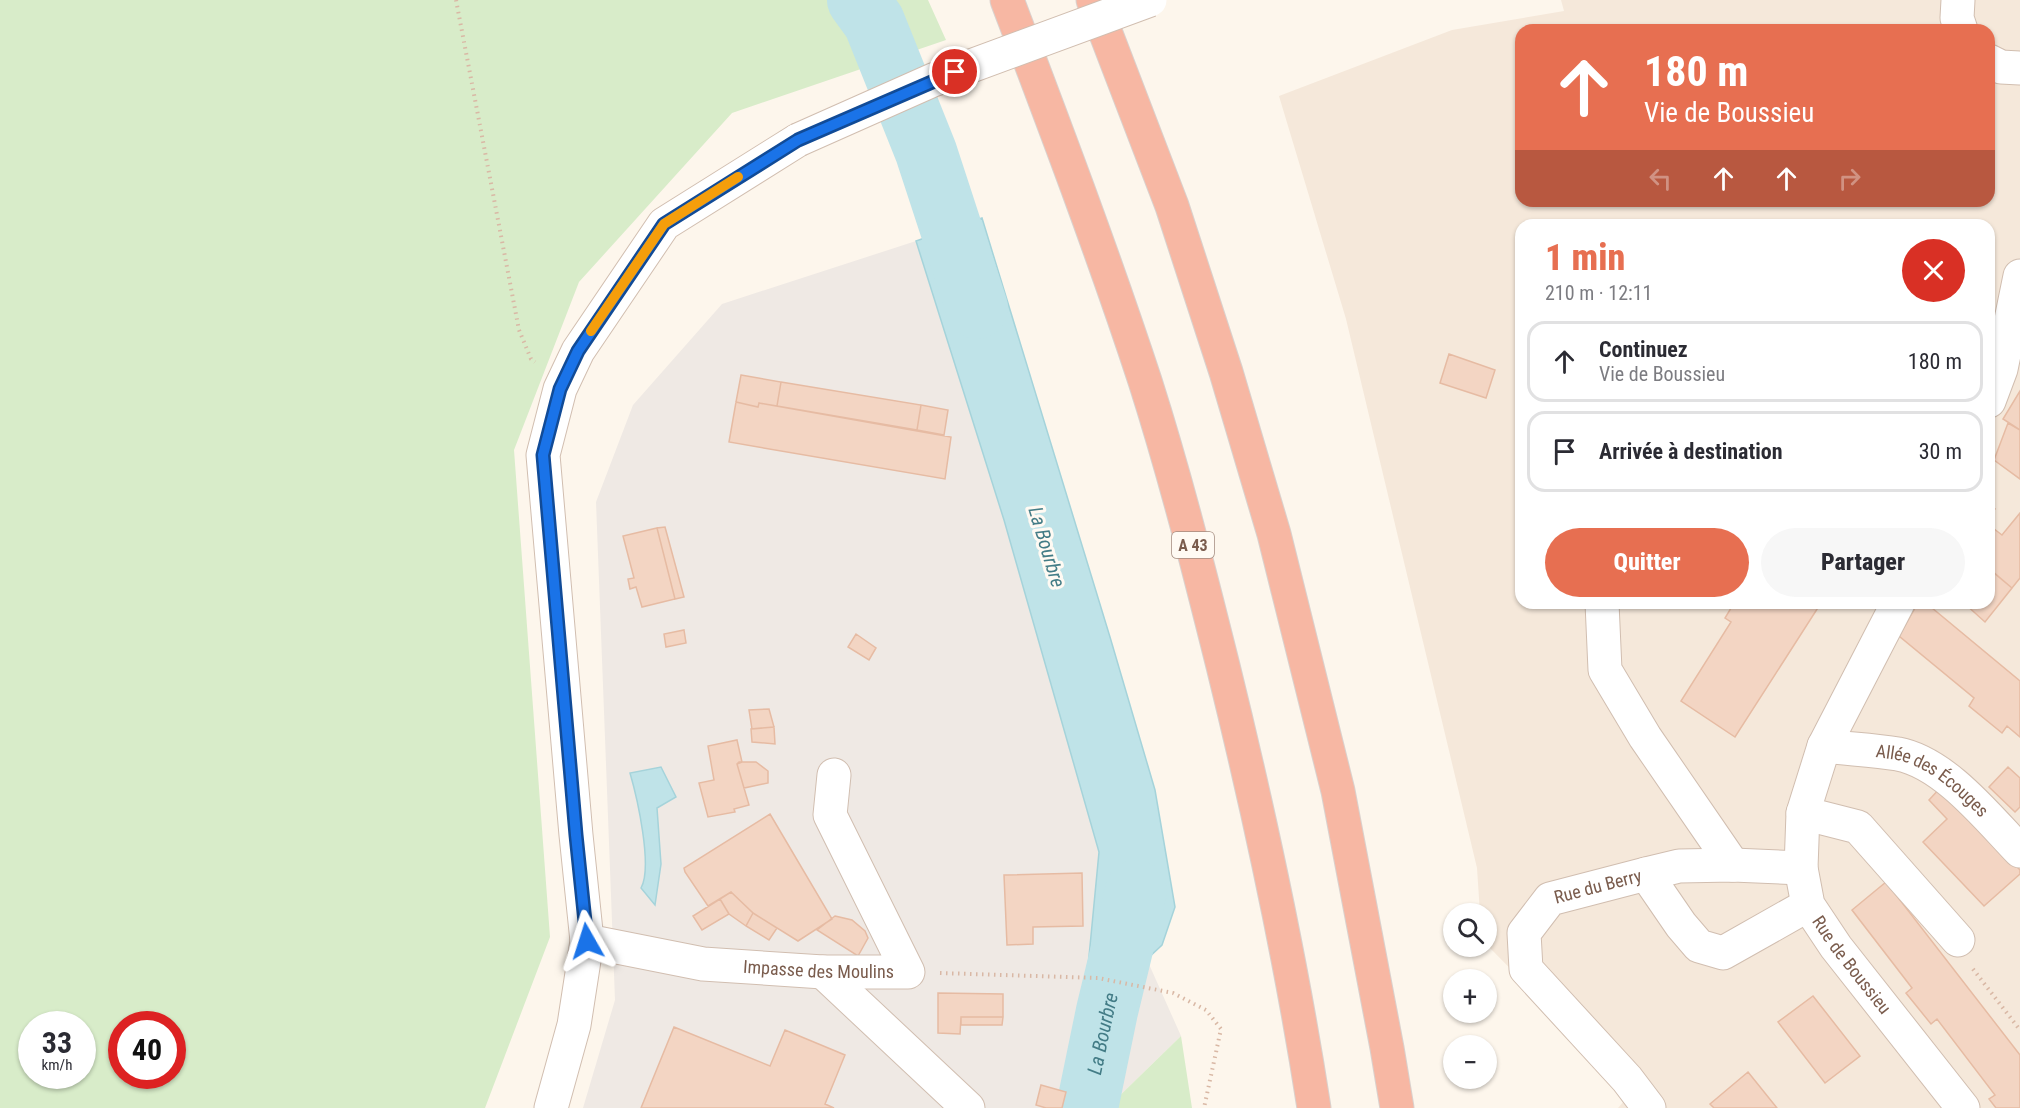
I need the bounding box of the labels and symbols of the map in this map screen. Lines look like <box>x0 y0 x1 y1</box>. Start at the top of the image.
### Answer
pin <box>929 46 980 97</box>
water label: La Bourbre <box>1023 504 1071 590</box>
road number: A 43 <box>1172 532 1214 558</box>
street label: Allée des Écouges <box>1875 740 1993 821</box>
street label: Rue du Berry <box>1552 864 1644 908</box>
position arrow <box>555 909 619 973</box>
street label: Rue de Boussieu <box>1808 912 1896 1018</box>
street label: Impasse des Moulins <box>743 956 894 982</box>
water label: La Bourbre <box>1082 990 1123 1077</box>
speed limit sign: 40 <box>108 1011 186 1089</box>

